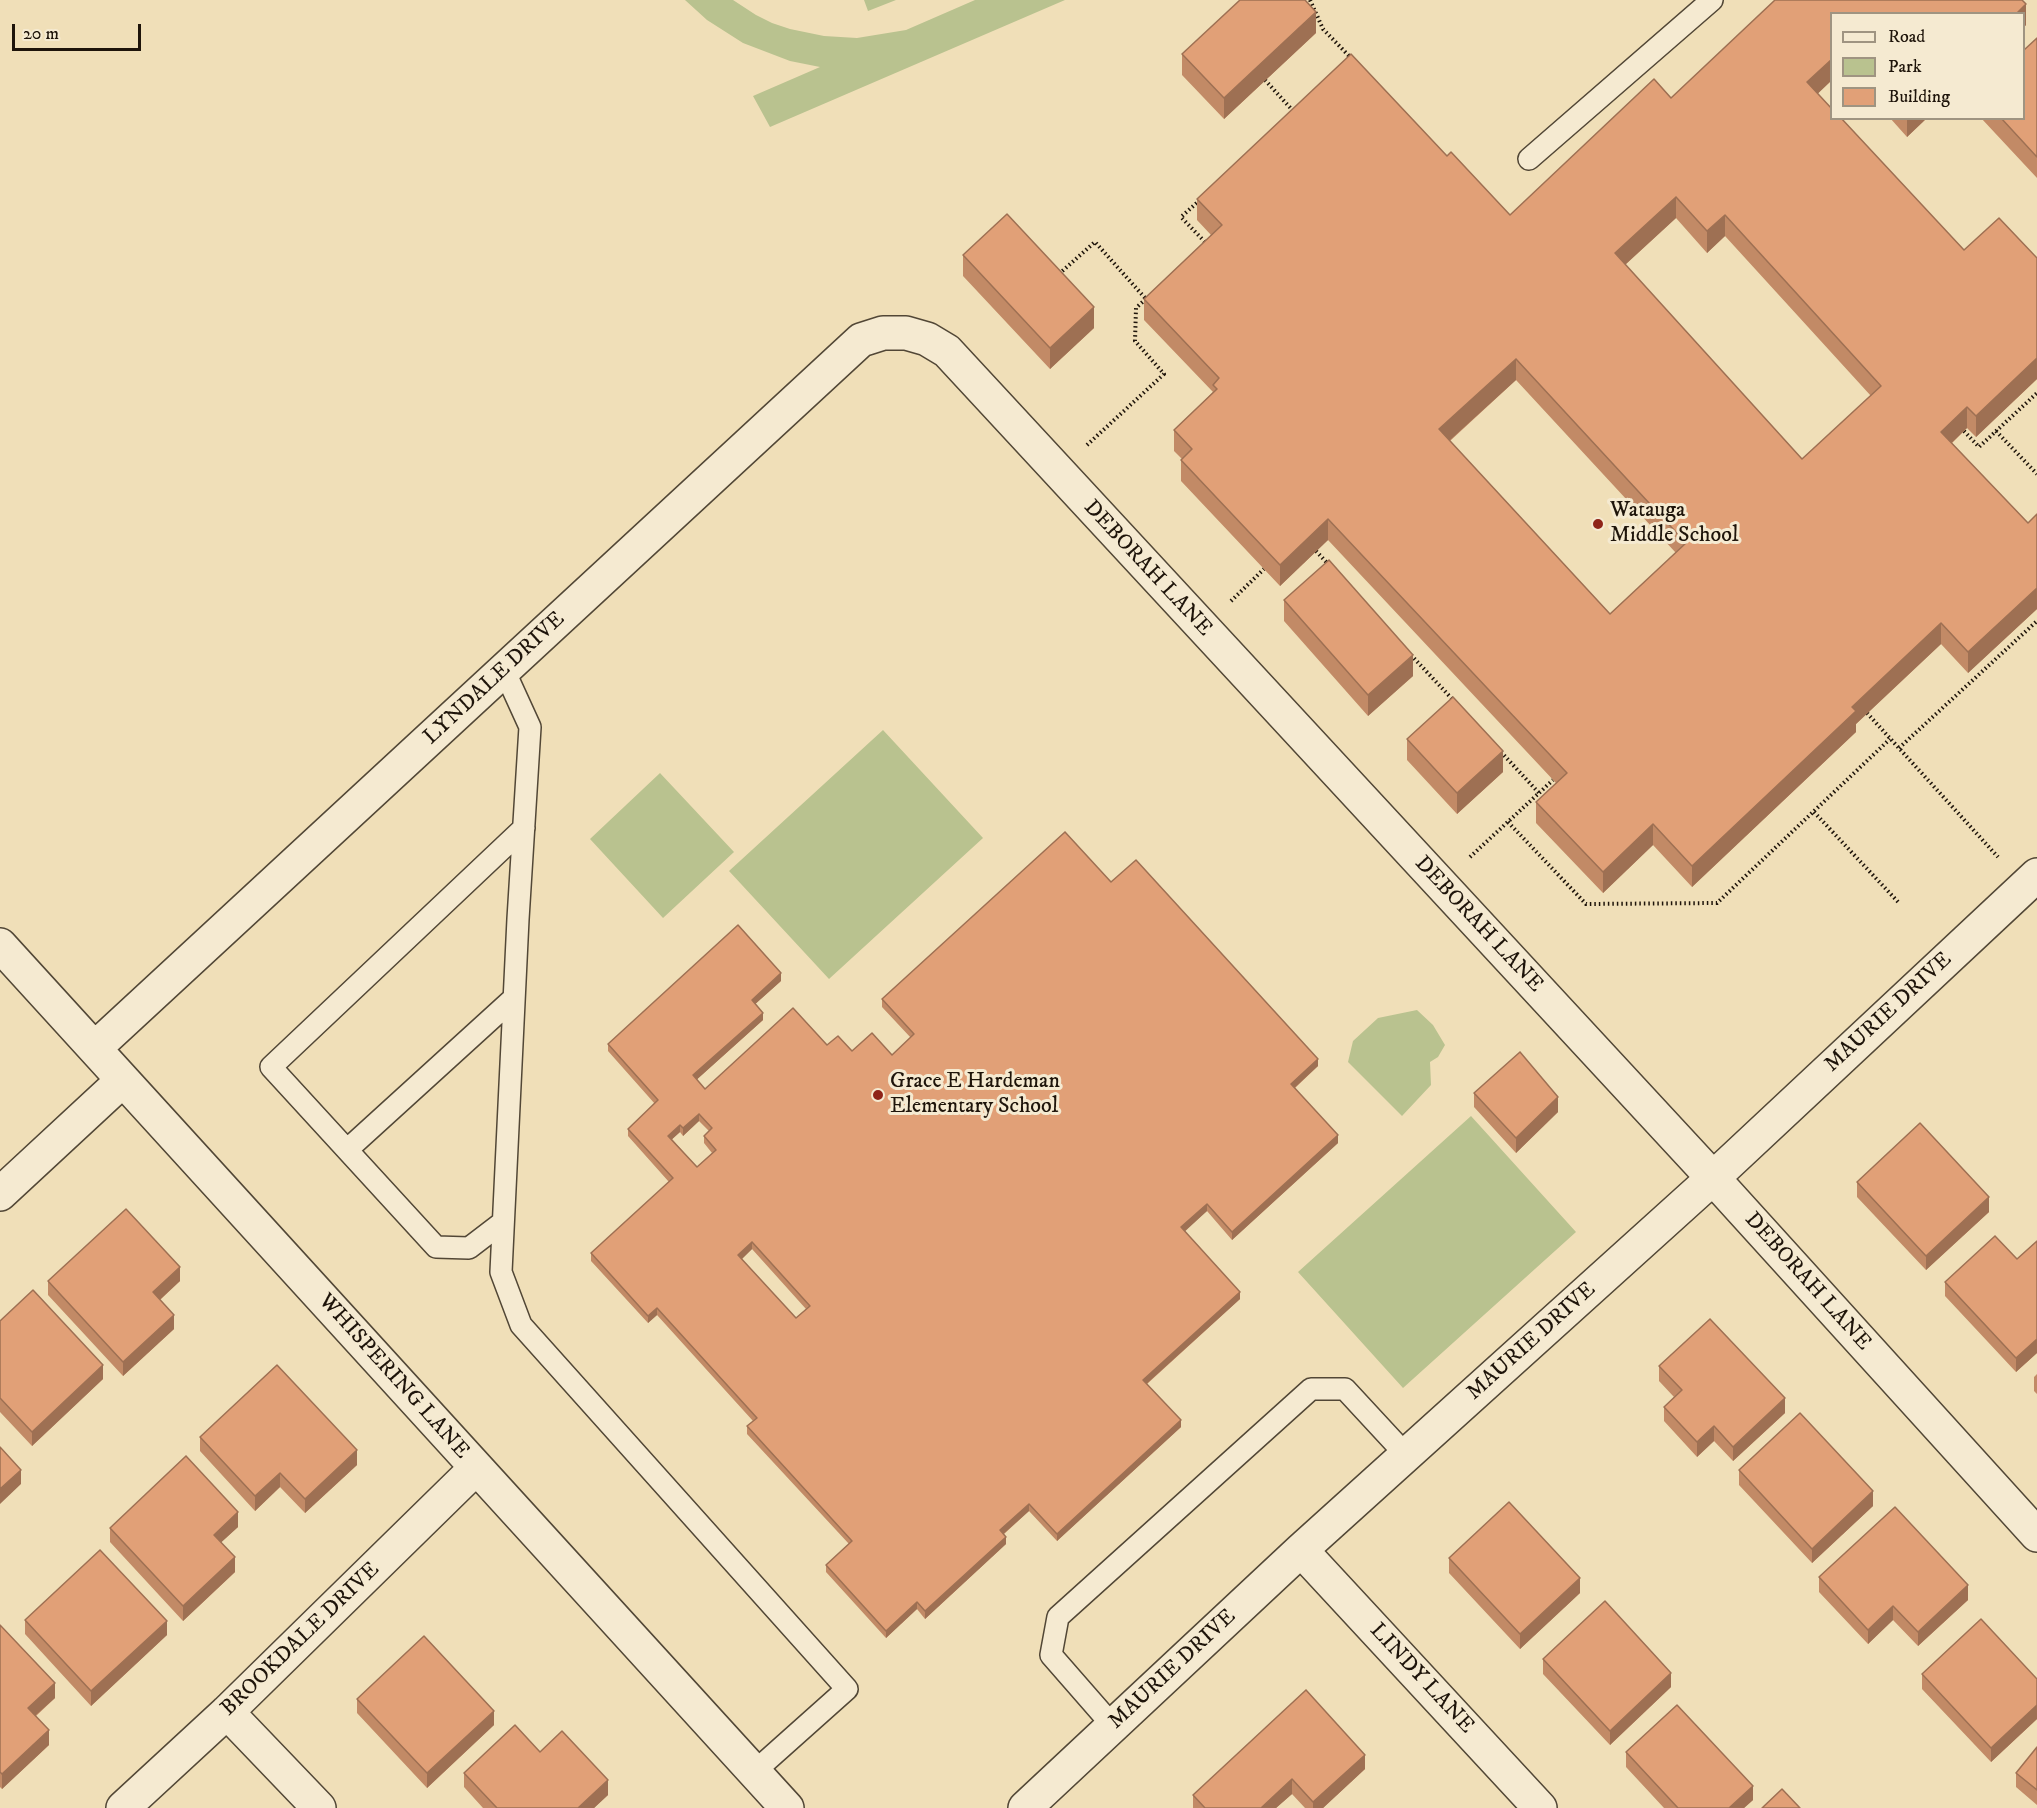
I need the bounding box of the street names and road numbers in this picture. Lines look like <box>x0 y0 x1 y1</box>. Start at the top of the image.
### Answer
street label: DEBORAH LANE <box>1077 495 1217 643</box>
street label: LYNDALE DRIVE <box>419 607 571 751</box>
street label: DEBORAH LANE <box>1408 851 1548 999</box>
street label: MAURIE DRIVE <box>1820 947 1958 1079</box>
street label: DEBORAH LANE <box>1738 1208 1876 1356</box>
street label: MAURIE DRIVE <box>1462 1277 1602 1407</box>
street label: WHISPERING LANE <box>312 1289 474 1465</box>
street label: BROOKDALE DRIVE <box>216 1557 386 1723</box>
street label: MAURIE DRIVE <box>1104 1604 1242 1736</box>
street label: LINDY LANE <box>1363 1618 1479 1740</box>

